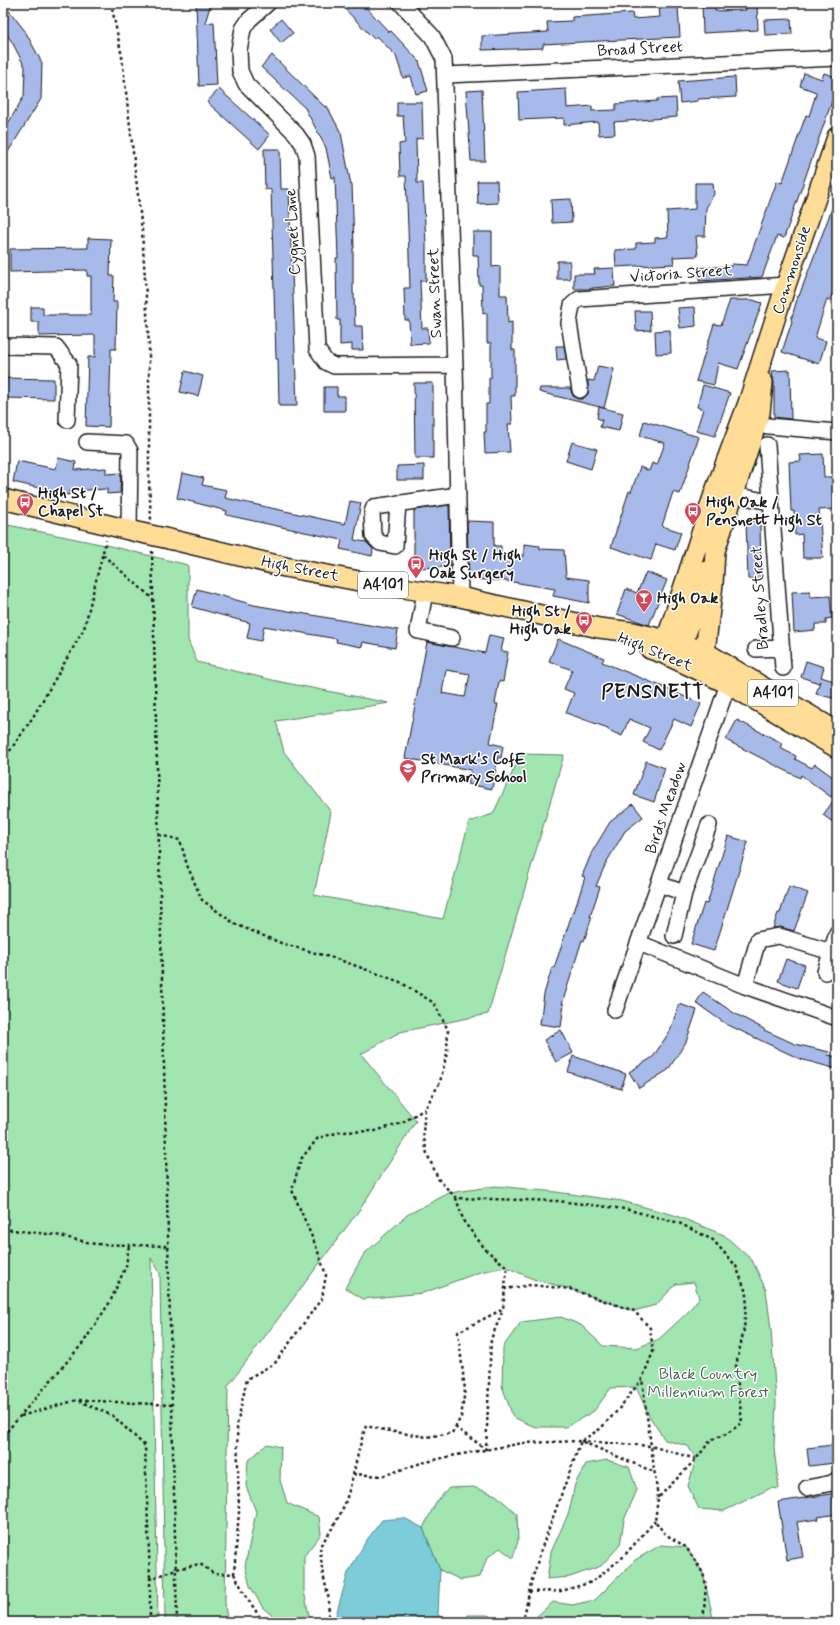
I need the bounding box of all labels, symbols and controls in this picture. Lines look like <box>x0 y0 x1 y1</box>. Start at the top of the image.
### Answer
street label: Broad Street <box>597 36 683 62</box>
street label: Cygnet Lane <box>280 188 307 276</box>
street label: Commonside <box>768 223 816 317</box>
street label: Swan Street <box>423 247 447 338</box>
street label: Victoria Street <box>629 260 733 288</box>
place label: High St / Chapel St <box>38 483 104 522</box>
bus stop icon: High St / Chapel St <box>15 492 35 517</box>
place label: High Oak / Pensnett High St <box>706 492 822 533</box>
bus stop icon: High Oak / Pensnett High St <box>683 501 703 526</box>
place label: High St / High Oak Surgery <box>429 545 521 585</box>
street label: Bradley Street <box>746 545 774 651</box>
street label: High Street <box>259 551 341 588</box>
bus stop icon: High St / High Oak Surgery <box>406 554 426 579</box>
road number: A4101 <box>358 572 408 598</box>
bar icon: High Oak <box>634 588 654 613</box>
place label: High Oak <box>657 588 718 611</box>
place label: High St / High Oak <box>510 601 571 642</box>
bus stop icon: High St / High Oak <box>574 610 594 635</box>
street label: High Street <box>614 627 696 678</box>
district label: PENSNETT <box>601 679 705 706</box>
road number: A4101 <box>748 680 798 706</box>
place label: St Mark's CofE Primary School <box>421 749 527 788</box>
school or university icon: St Mark's CofE Primary School <box>398 758 418 783</box>
street label: Birds Meadow <box>640 759 692 857</box>
park label: Black Country Millennium Forest <box>647 1364 769 1403</box>

